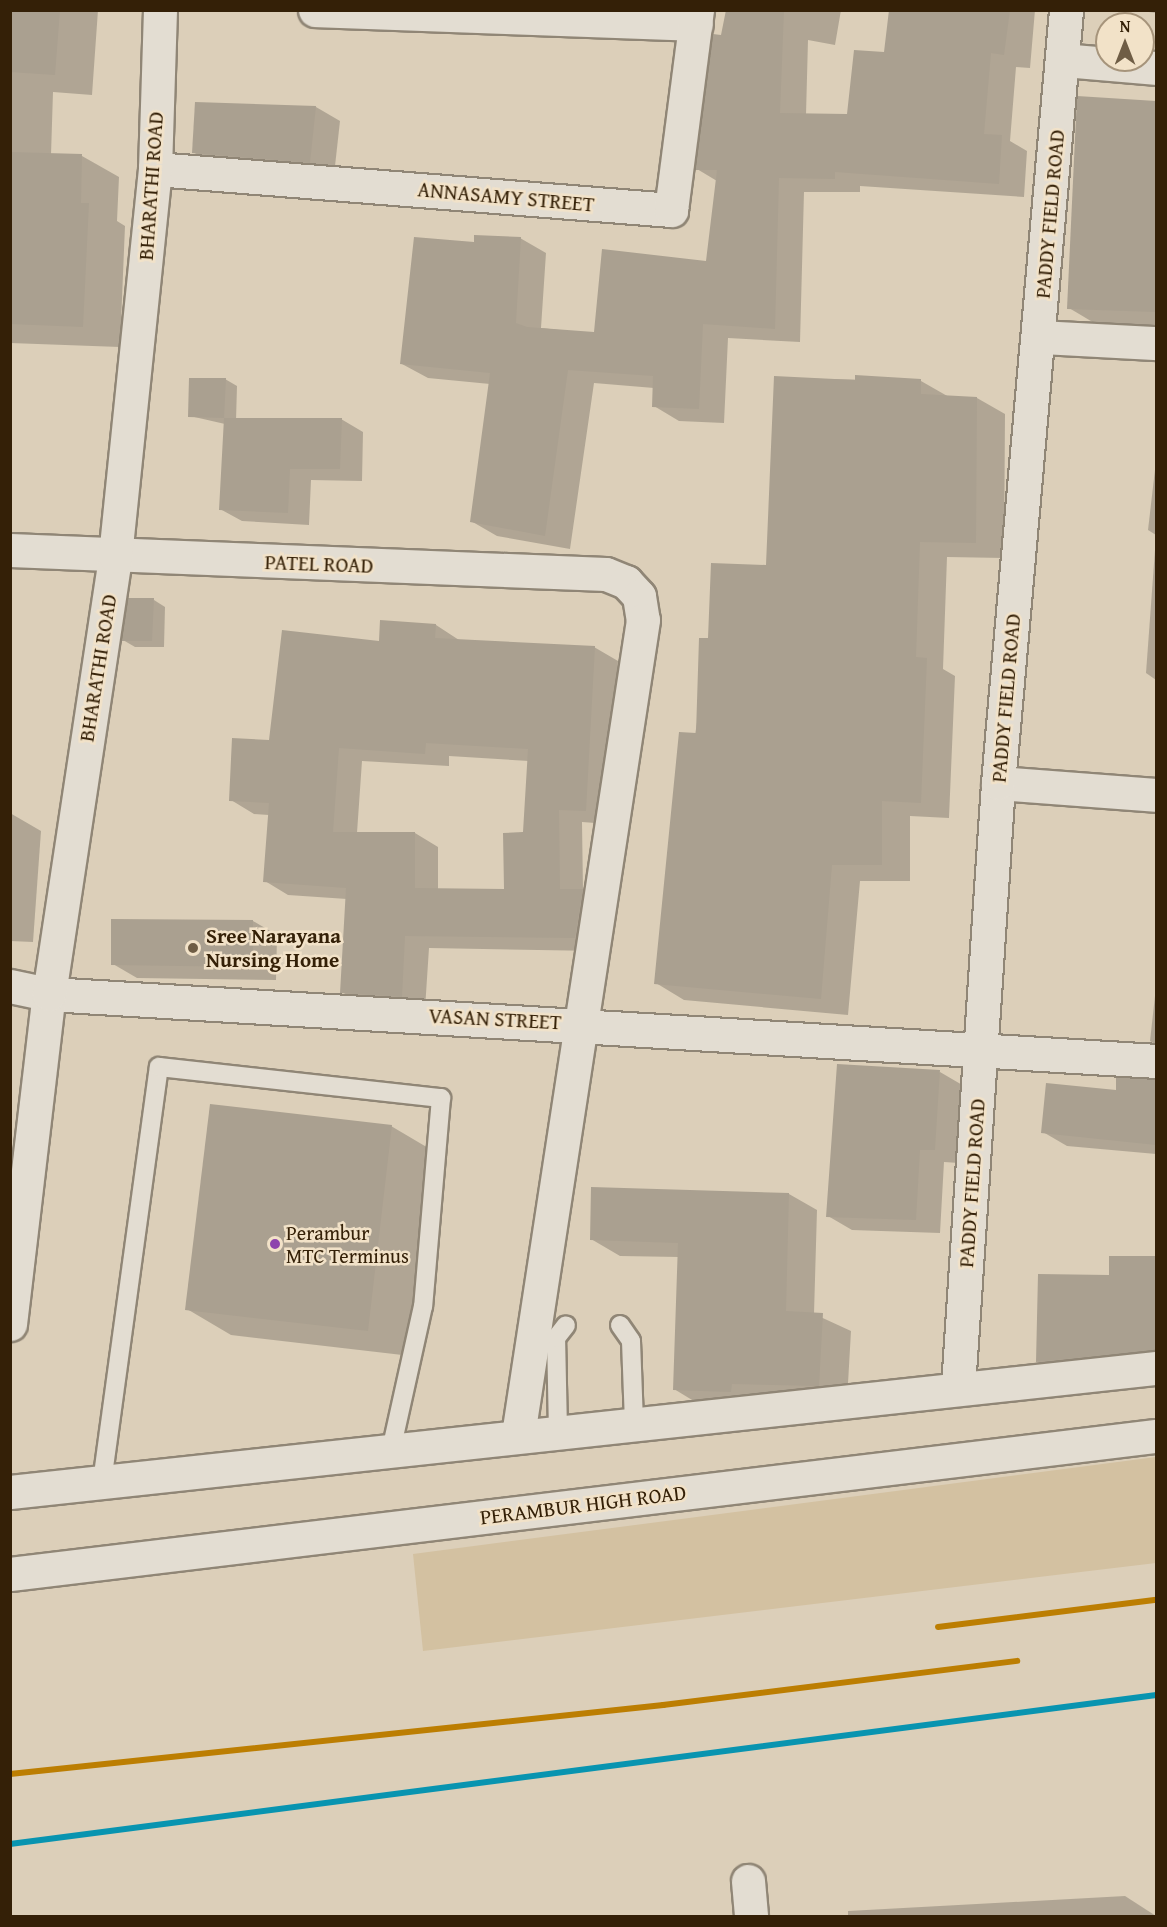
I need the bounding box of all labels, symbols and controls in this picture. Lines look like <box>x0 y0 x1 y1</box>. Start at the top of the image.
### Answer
north arrow <box>1095 12 1155 72</box>
text: N <box>1120 14 1130 38</box>
street label: BHARATHI ROAD <box>133 111 169 261</box>
street label: PADDY FIELD ROAD <box>1030 128 1070 300</box>
street label: ANNASAMY STREET <box>416 177 596 217</box>
street label: PATEL ROAD <box>264 550 374 578</box>
street label: BHARATHI ROAD <box>74 592 122 744</box>
street label: PADDY FIELD ROAD <box>986 612 1026 784</box>
place label: Sree Narayana Nursing Home <box>206 923 341 973</box>
marker: Sree Narayana Nursing Home <box>184 939 202 957</box>
street label: VASAN STREET <box>428 1003 562 1035</box>
street label: PADDY FIELD ROAD <box>954 1098 990 1268</box>
place label: Perambur MTC Terminus <box>286 1220 409 1267</box>
marker: Perambur MTC Terminus <box>269 1238 281 1250</box>
street label: PERAMBUR HIGH ROAD <box>479 1480 687 1530</box>

